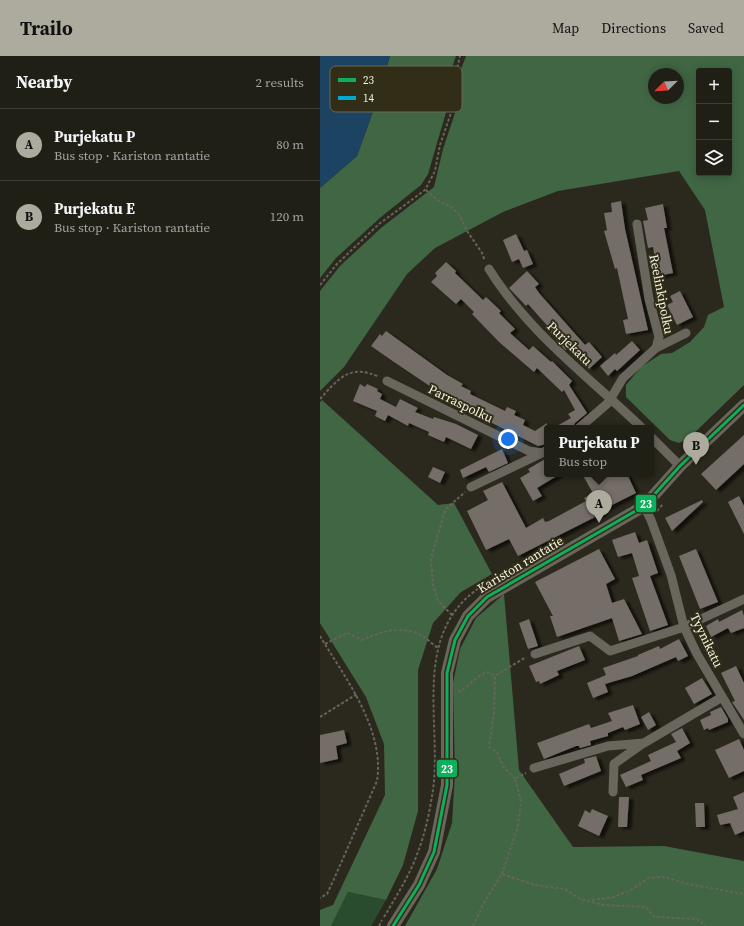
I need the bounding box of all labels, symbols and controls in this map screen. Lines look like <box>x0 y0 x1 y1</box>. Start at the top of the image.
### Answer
text: Trailo <box>20 15 73 41</box>
text: Map <box>552 18 579 38</box>
text: Directions <box>601 18 666 38</box>
text: Saved <box>688 18 724 38</box>
legend <box>330 66 462 112</box>
north arrow <box>648 68 684 104</box>
map controls <box>696 68 732 176</box>
button: + <box>696 68 732 104</box>
text: Nearby <box>16 70 72 94</box>
text: 23 <box>363 73 374 88</box>
text: 2 results <box>256 74 304 91</box>
text: 14 <box>363 91 374 106</box>
button: − <box>696 104 732 140</box>
text: Purjekatu P <box>54 126 135 147</box>
text: A <box>25 136 33 153</box>
text: 80 m <box>276 136 304 153</box>
button: layers <box>696 140 732 176</box>
text: Bus stop · Kariston rantatie <box>54 147 210 164</box>
text: Purjekatu E <box>54 198 135 219</box>
text: B <box>25 208 33 225</box>
text: 120 m <box>270 208 304 225</box>
text: Bus stop · Kariston rantatie <box>54 219 210 236</box>
street label: Reelinkipolku <box>645 253 678 336</box>
street label: Purjekatu <box>543 318 596 369</box>
street label: Parraspolku <box>425 380 496 427</box>
popup <box>544 425 654 477</box>
your location <box>498 429 518 449</box>
text: Purjekatu P <box>558 432 640 453</box>
pin: B <box>683 432 709 465</box>
text: Bus stop <box>558 453 607 470</box>
pin: A <box>586 490 612 523</box>
line badge: 23 <box>635 494 657 513</box>
text: 23 <box>640 497 652 512</box>
street label: Kariston rantatie <box>474 532 567 597</box>
street label: Tyynikatu <box>686 610 727 670</box>
line badge: 23 <box>436 759 458 778</box>
text: 23 <box>441 762 453 777</box>

